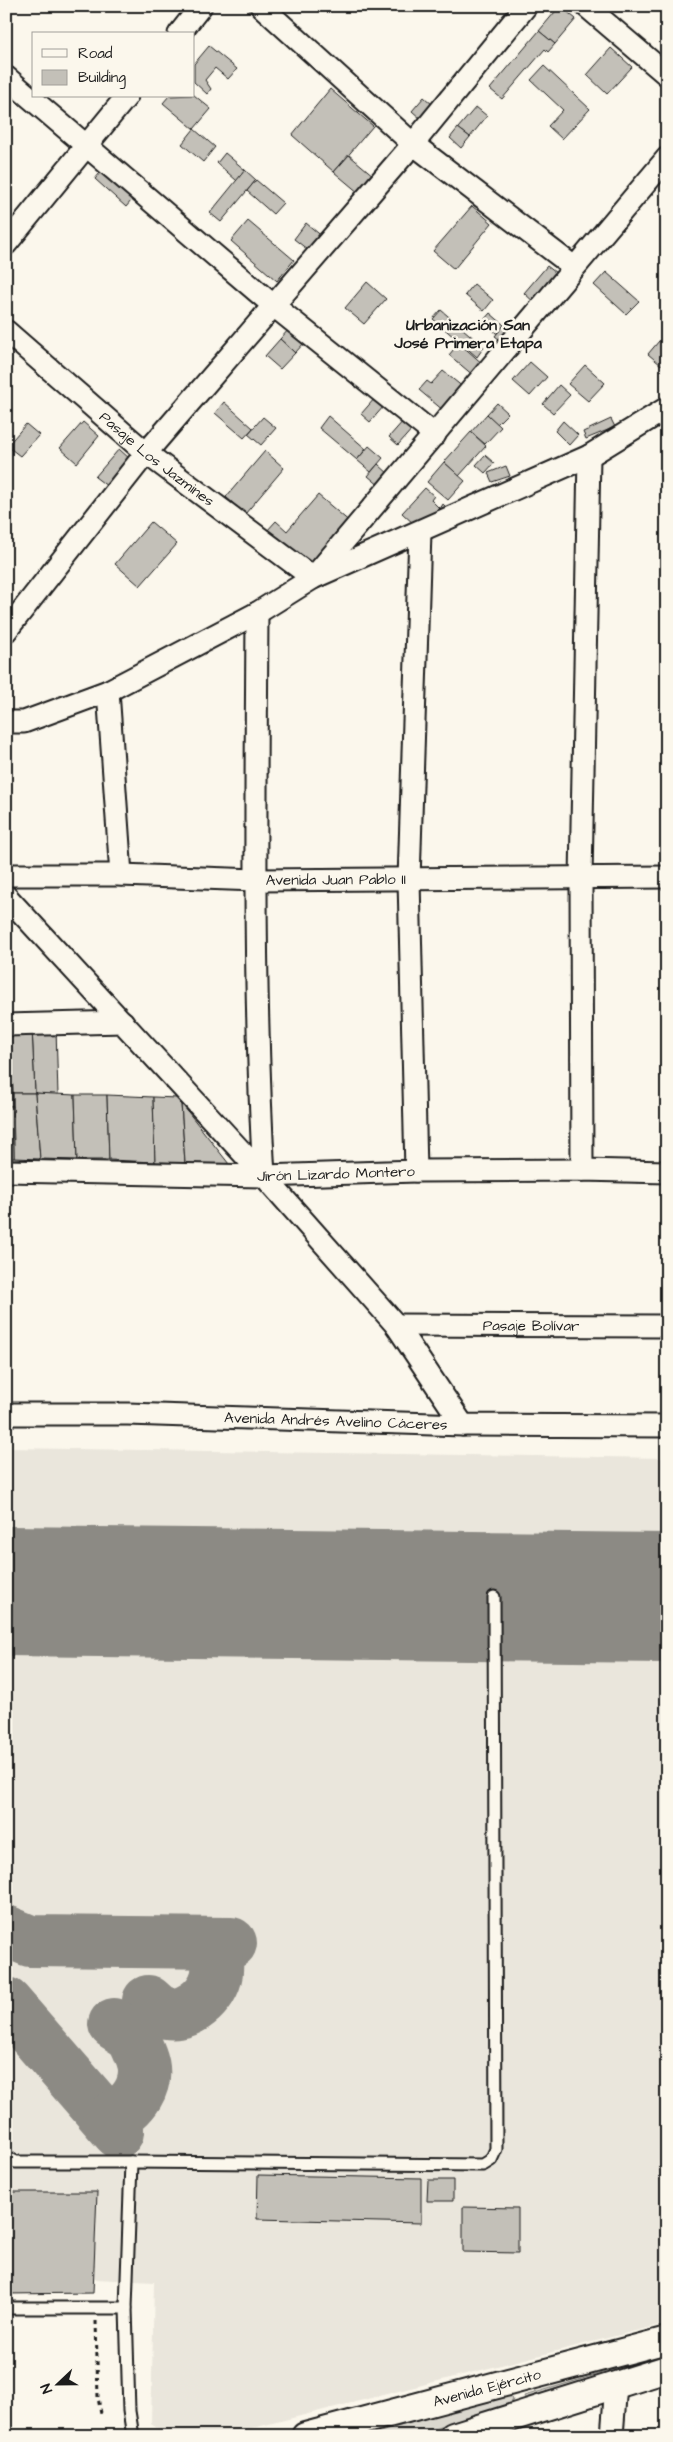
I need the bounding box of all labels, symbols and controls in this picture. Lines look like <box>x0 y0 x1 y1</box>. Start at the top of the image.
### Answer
legend <box>32 32 195 98</box>
text: Road <box>78 43 113 64</box>
text: Building <box>78 67 126 89</box>
district label: Urbanización San José Primera Etapa <box>393 314 543 354</box>
street label: Pasaje Los Jazmines <box>95 407 219 512</box>
street label: Avenida Juan Pablo II <box>266 868 406 890</box>
street label: Jirón Lizardo Montero <box>257 1161 416 1187</box>
street label: Pasaje Bolívar <box>483 1315 579 1336</box>
street label: Avenida Andrés Avelino Cáceres <box>224 1407 448 1435</box>
north arrow <box>32 2360 82 2410</box>
street label: Avenida Ejército <box>430 2363 544 2412</box>
text: N <box>36 2380 58 2396</box>

